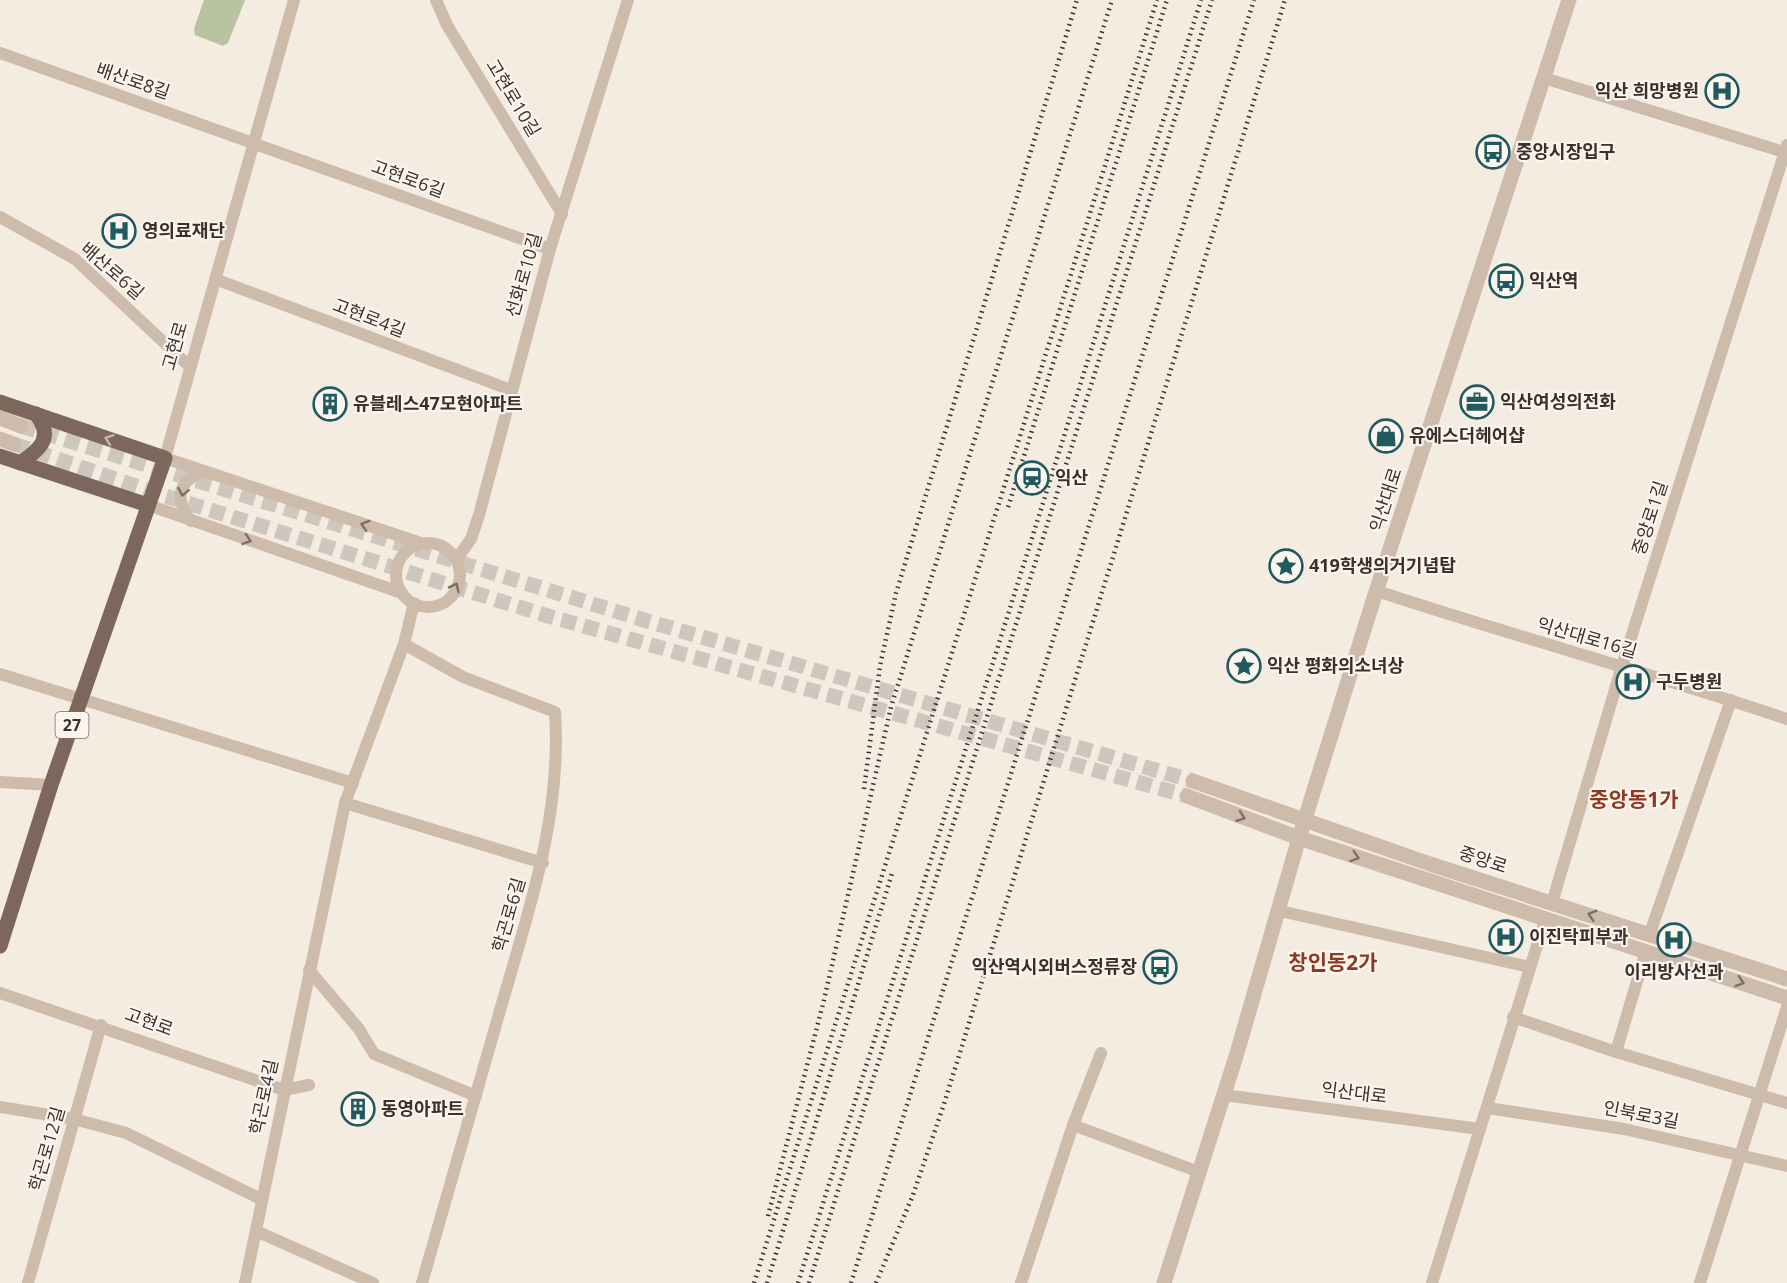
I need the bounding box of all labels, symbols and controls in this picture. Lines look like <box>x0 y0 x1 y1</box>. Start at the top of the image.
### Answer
street label: 고현로10길 <box>481 54 547 141</box>
street label: 배산로8길 <box>93 56 173 104</box>
hospital icon: 익산 희망병원 <box>1704 73 1740 109</box>
place label: 익산 희망병원 <box>1595 78 1699 102</box>
bus stop icon: 중앙시장입구 <box>1475 134 1511 170</box>
place label: 중앙시장입구 <box>1516 139 1615 163</box>
street label: 고현로6길 <box>368 154 448 202</box>
hospital icon: 영의료재단 <box>101 213 137 249</box>
place label: 영의료재단 <box>142 218 225 242</box>
street label: 선화로10길 <box>500 230 547 320</box>
street label: 배산로6길 <box>76 236 149 304</box>
bus stop icon: 익산역 <box>1488 263 1524 299</box>
place label: 익산역 <box>1529 268 1579 292</box>
street label: 고현로4길 <box>329 292 409 342</box>
street label: 고현로 <box>156 319 192 373</box>
office icon: 익산여성의전화 <box>1459 384 1495 420</box>
building icon: 유블레스47모현아파트 <box>312 386 348 422</box>
place label: 익산여성의전화 <box>1500 389 1616 413</box>
place label: 유블레스47모현아파트 <box>353 391 523 415</box>
shop icon: 유에스더헤어샵 <box>1368 418 1404 454</box>
place label: 유에스더헤어샵 <box>1409 423 1525 447</box>
one-way arrow <box>104 434 115 446</box>
station icon: 익산 <box>1014 460 1050 496</box>
street label: 익산대로 <box>1363 464 1407 535</box>
place label: 익산 <box>1055 465 1089 489</box>
street label: 중앙로1길 <box>1626 478 1672 558</box>
one-way arrow <box>177 486 190 496</box>
one-way arrow <box>360 520 371 532</box>
one-way arrow <box>241 533 252 546</box>
place icon: 419학생의거기념탑 <box>1268 548 1304 584</box>
place label: 419학생의거기념탑 <box>1309 553 1456 577</box>
one-way arrow <box>448 583 460 594</box>
street label: 익산대로16길 <box>1534 611 1640 663</box>
place icon: 익산 평화의소녀상 <box>1226 648 1262 684</box>
place label: 익산 평화의소녀상 <box>1267 653 1405 677</box>
hospital icon: 구두병원 <box>1615 664 1651 700</box>
place label: 구두병원 <box>1656 669 1722 693</box>
road number: 27 <box>56 712 88 738</box>
district label: 중앙동1가 <box>1589 785 1679 813</box>
one-way arrow <box>1235 810 1246 822</box>
street label: 중앙로 <box>1456 840 1511 878</box>
one-way arrow <box>1349 850 1360 862</box>
street label: 학곤로6길 <box>486 875 530 955</box>
one-way arrow <box>1587 910 1598 922</box>
hospital icon: 이진탁피부과 <box>1488 919 1524 955</box>
hospital icon: 이리방사선과 <box>1656 922 1692 958</box>
place label: 이진탁피부과 <box>1529 924 1629 948</box>
district label: 창인동2가 <box>1288 948 1378 976</box>
bus stop icon: 익산역시외버스정류장 <box>1142 949 1178 985</box>
place label: 익산역시외버스정류장 <box>971 954 1137 978</box>
place label: 이리방사선과 <box>1624 959 1724 983</box>
one-way arrow <box>1734 975 1745 987</box>
street label: 고현로 <box>122 1001 177 1041</box>
street label: 학곤로4길 <box>243 1057 283 1137</box>
street label: 익산대로 <box>1320 1076 1388 1108</box>
building icon: 동영아파트 <box>340 1091 376 1127</box>
street label: 인북로3길 <box>1601 1095 1681 1133</box>
place label: 동영아파트 <box>381 1096 464 1120</box>
street label: 학곤로12길 <box>23 1104 70 1194</box>

